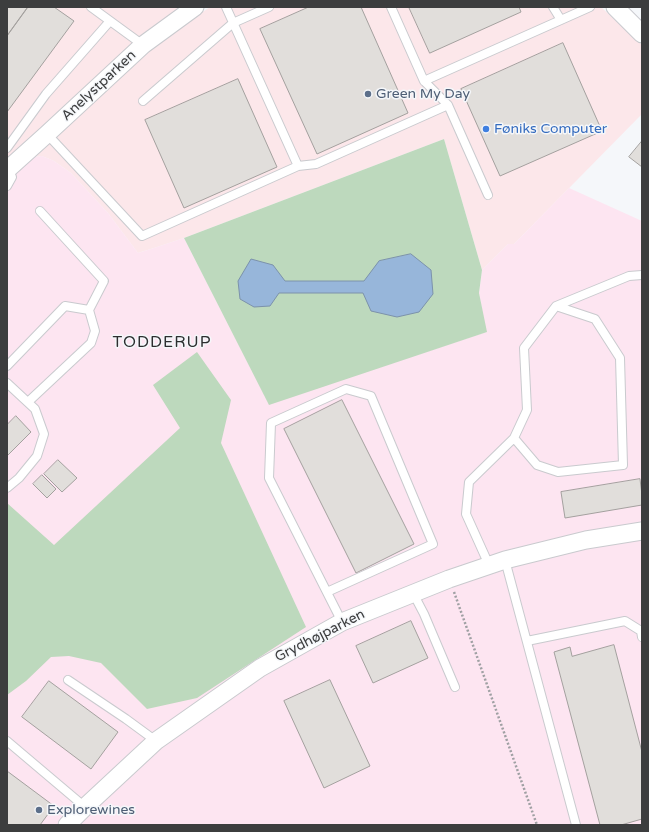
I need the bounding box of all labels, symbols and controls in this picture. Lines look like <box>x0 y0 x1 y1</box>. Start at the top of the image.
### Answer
street label: Anelystparken <box>58 47 140 125</box>
place label: Green My Day <box>376 86 470 102</box>
marker: Green My Day <box>363 89 373 99</box>
place label: Føniks Computer <box>494 121 607 137</box>
marker: Føniks Computer <box>481 124 491 134</box>
district label: TODDERUP <box>113 333 211 353</box>
street label: Grydhøjparken <box>272 606 368 666</box>
place label: Explorewines <box>47 802 135 818</box>
marker: Explorewines <box>34 805 44 815</box>

